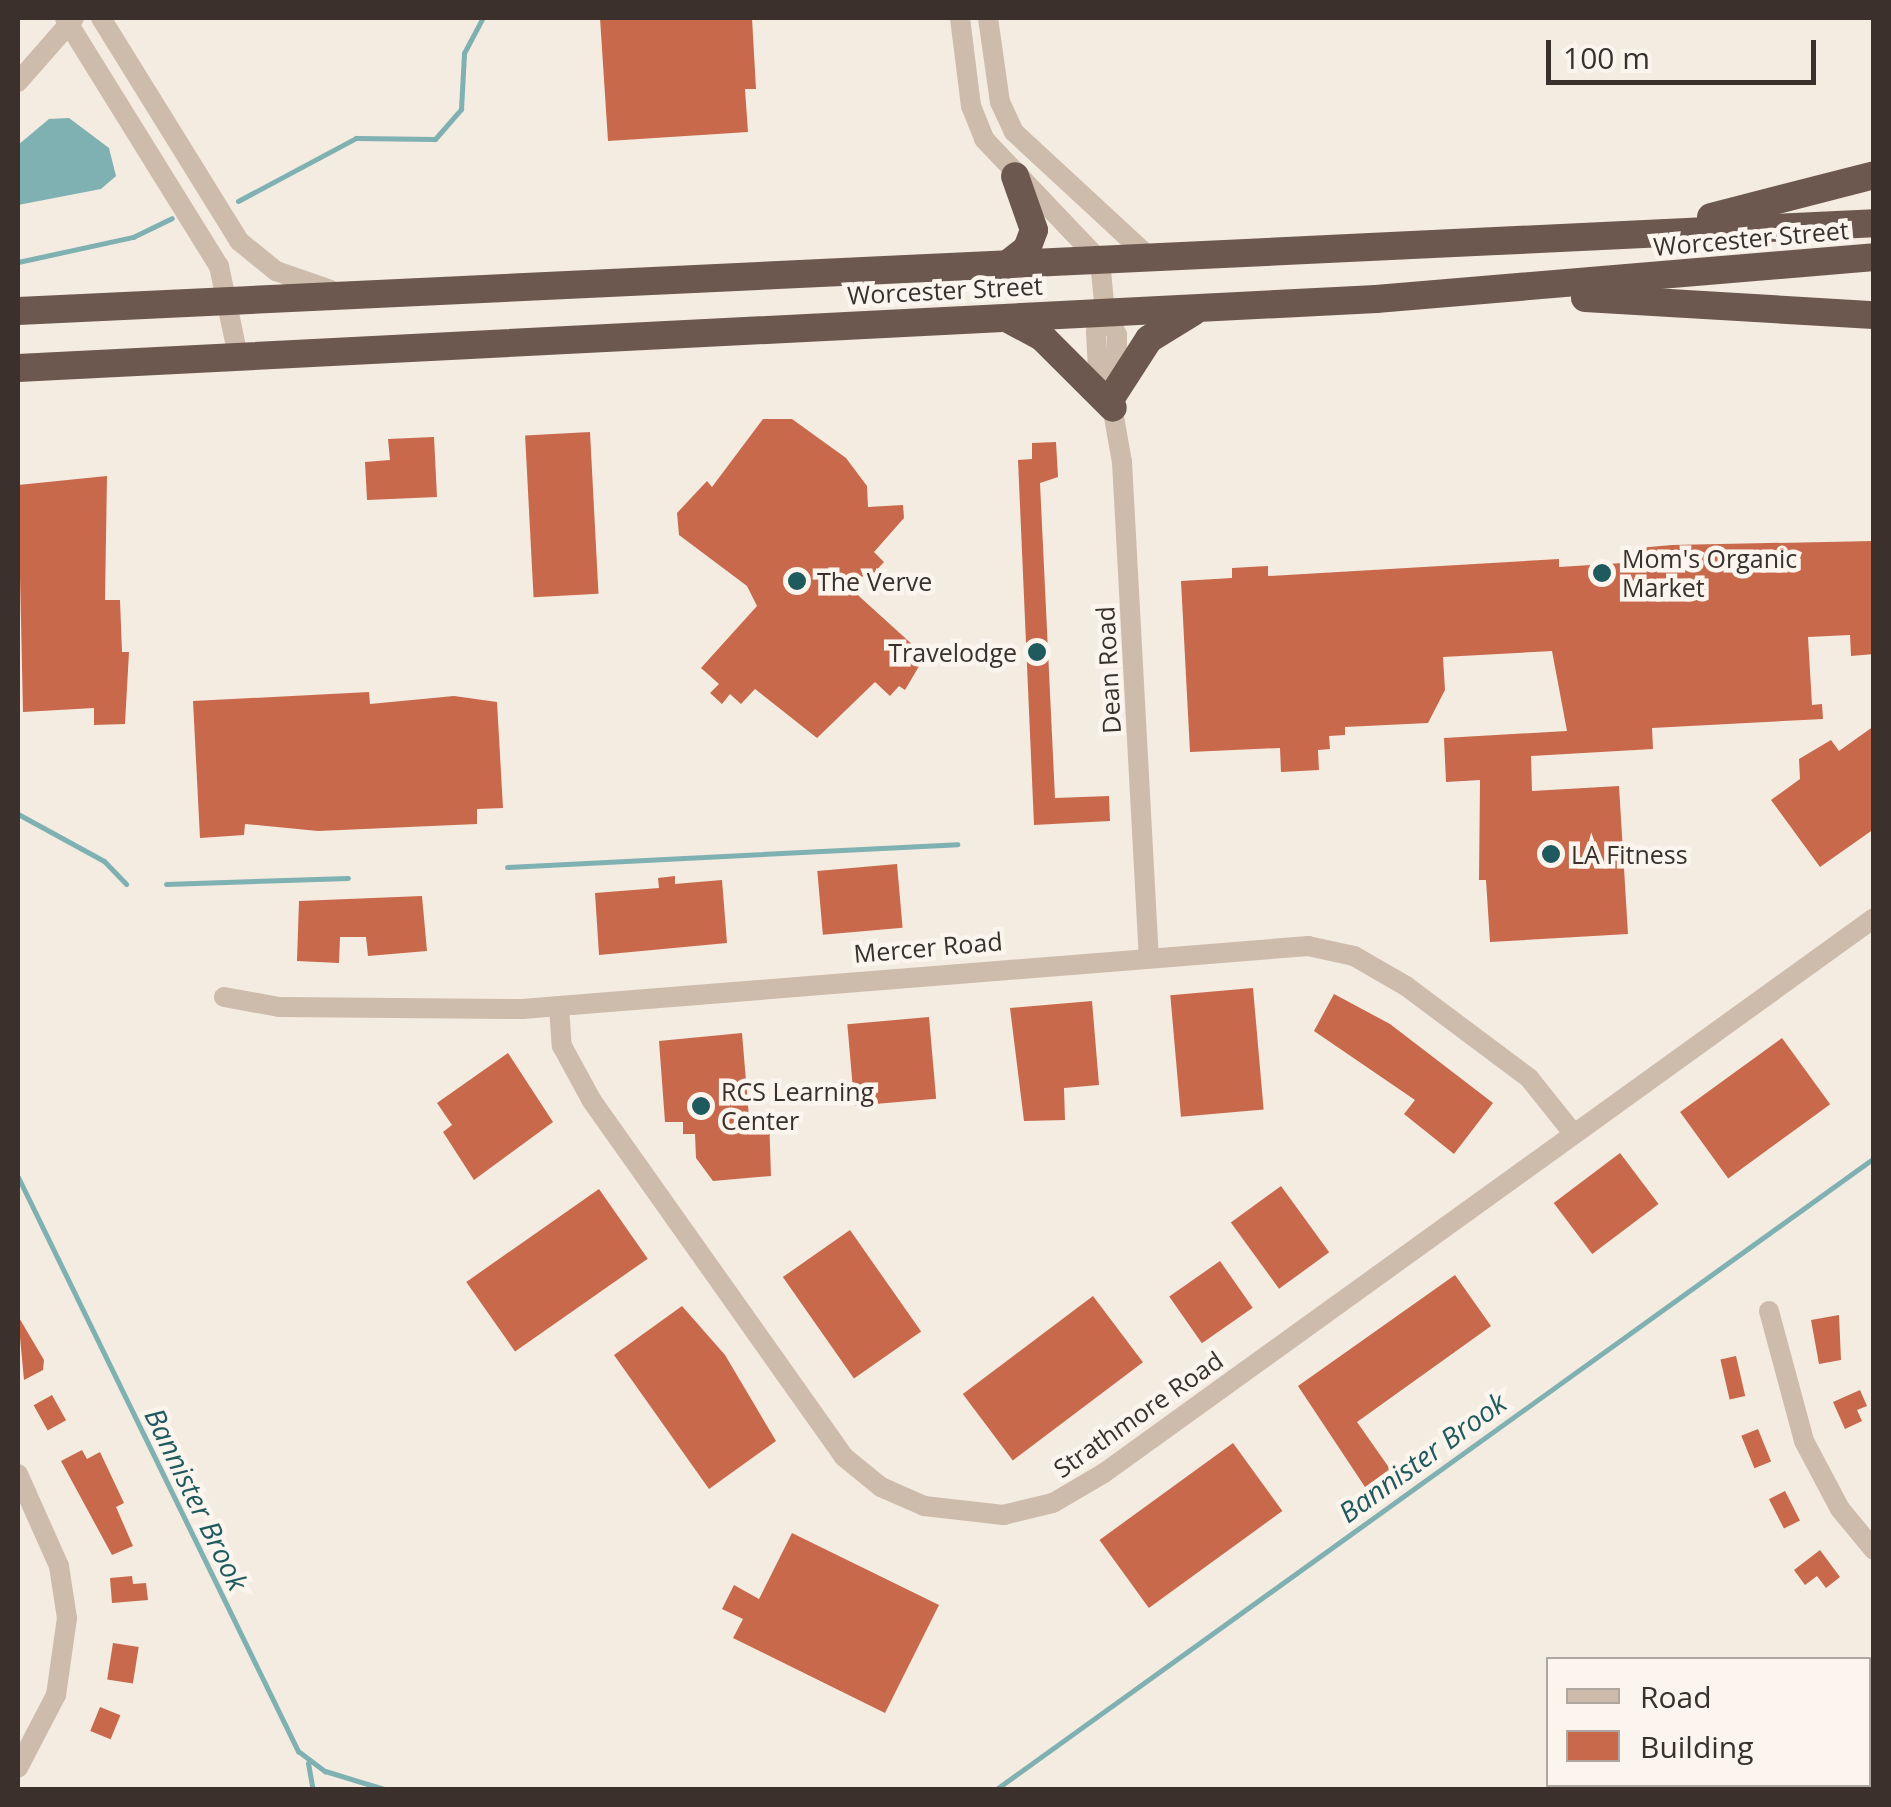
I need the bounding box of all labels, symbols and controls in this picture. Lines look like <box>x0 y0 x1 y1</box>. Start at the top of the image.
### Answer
scale bar <box>1551 20 1821 82</box>
text: 100 m <box>1563 37 1650 78</box>
street label: Worcester Street <box>1652 215 1850 261</box>
street label: Worcester Street <box>846 270 1044 310</box>
place label: Mom's Organic Market <box>1622 544 1797 603</box>
marker: Mom's Organic Market <box>1591 562 1613 584</box>
place label: The Verve <box>817 566 932 596</box>
marker: The Verve <box>786 570 808 592</box>
street label: Dean Road <box>1090 606 1126 734</box>
place label: Travelodge <box>888 637 1017 667</box>
marker: Travelodge <box>1026 641 1048 663</box>
place label: LA Fitness <box>1571 839 1688 869</box>
marker: LA Fitness <box>1540 843 1562 865</box>
street label: Mercer Road <box>852 926 1004 968</box>
place label: RCS Learning Center <box>721 1077 874 1136</box>
marker: RCS Learning Center <box>690 1095 712 1117</box>
street label: Strathmore Road <box>1048 1344 1228 1484</box>
water label: Bannister Brook <box>1332 1385 1512 1529</box>
water label: Bannister Brook <box>138 1402 256 1596</box>
legend <box>1546 1657 1871 1787</box>
text: Road <box>1640 1676 1712 1717</box>
text: Building <box>1640 1726 1754 1767</box>

